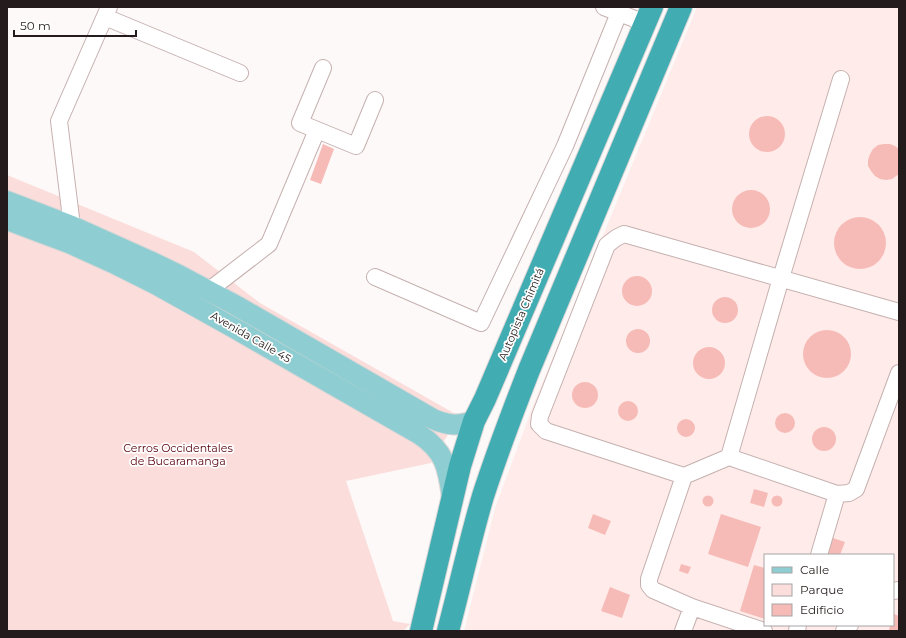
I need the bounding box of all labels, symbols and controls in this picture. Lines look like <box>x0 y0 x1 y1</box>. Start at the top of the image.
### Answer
scale bar <box>14 12 136 38</box>
text: 50 m <box>20 18 51 33</box>
street label: Autopista Chimitá <box>495 266 547 362</box>
street label: Avenida Calle 45 <box>208 308 294 366</box>
park label: Cerros Occidentales de Bucaramanga <box>123 441 233 468</box>
legend <box>764 554 894 626</box>
text: Calle <box>800 562 829 577</box>
text: Parque <box>800 582 844 597</box>
text: Edificio <box>800 602 844 617</box>

